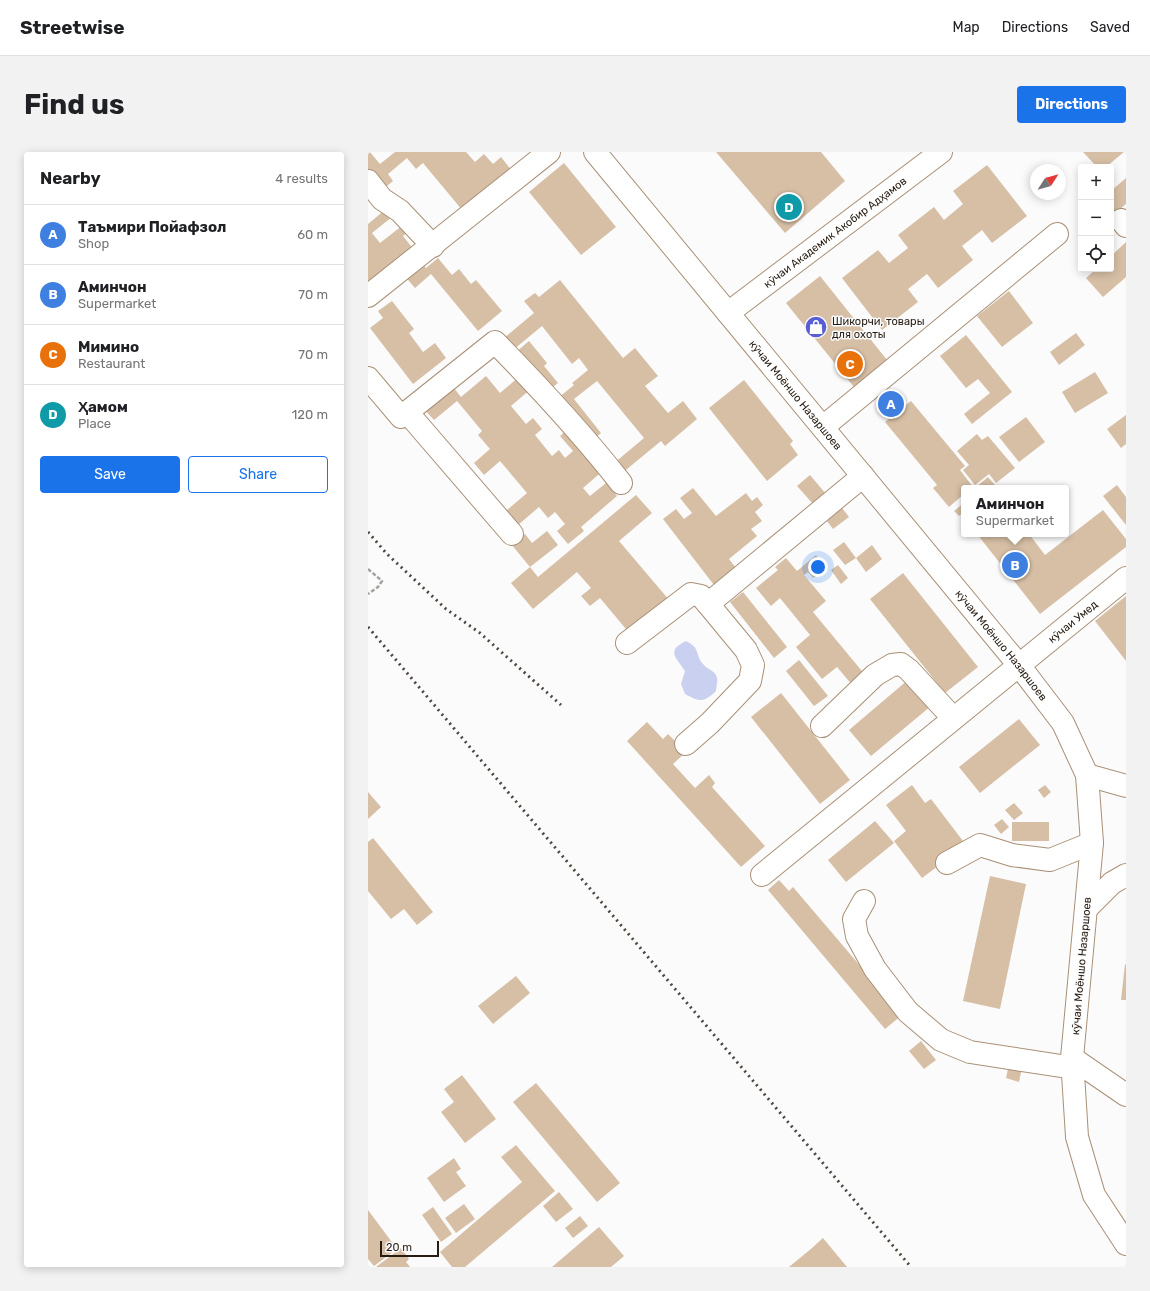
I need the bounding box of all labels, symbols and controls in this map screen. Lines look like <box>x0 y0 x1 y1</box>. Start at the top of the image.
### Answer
text: Streetwise <box>20 16 125 39</box>
text: Map <box>953 19 980 36</box>
text: Directions <box>1002 19 1068 36</box>
text: Saved <box>1090 19 1130 36</box>
button: Directions <box>1017 86 1126 123</box>
text: Find us <box>24 88 124 121</box>
north arrow <box>1030 164 1066 200</box>
map controls <box>1078 164 1114 272</box>
button: + <box>1078 164 1114 200</box>
text: Nearby <box>40 168 101 188</box>
text: 4 results <box>275 171 328 186</box>
street label: кӯчаи Академик Акобир Адҳамов <box>761 174 909 291</box>
pin: D <box>776 192 802 222</box>
button: − <box>1078 200 1114 236</box>
text: Таъмири Пойафзол <box>78 218 226 236</box>
text: A <box>48 227 58 242</box>
text: 60 m <box>297 227 328 242</box>
text: Shop <box>78 236 109 251</box>
button: locate <box>1078 236 1114 272</box>
text: Аминчон <box>78 278 147 296</box>
text: B <box>48 287 58 302</box>
text: 70 m <box>298 287 328 302</box>
text: Supermarket <box>78 296 156 311</box>
shop icon: Шикорчи, товары для охоты <box>803 314 829 340</box>
place label: Шикорчи, товары для охоты <box>832 315 924 341</box>
text: Мимино <box>78 338 139 356</box>
street label: кӯчаи Моёншо Назаршоев <box>746 338 844 453</box>
text: C <box>48 347 58 362</box>
text: 70 m <box>298 347 328 362</box>
pin: C <box>837 349 863 379</box>
text: Restaurant <box>78 356 145 371</box>
pin: A <box>878 389 904 419</box>
text: Ҳамом <box>78 398 128 416</box>
text: D <box>48 407 58 422</box>
text: 120 m <box>292 407 328 422</box>
text: Place <box>78 416 111 431</box>
button: Save <box>40 456 180 493</box>
button: Share <box>188 456 328 493</box>
popup <box>961 485 1069 537</box>
text: Аминчон <box>976 495 1044 513</box>
text: Supermarket <box>976 513 1054 528</box>
pin: B <box>1002 550 1028 580</box>
your location <box>808 557 828 577</box>
street label: кӯчаи Моёншо Назаршоев <box>952 587 1050 703</box>
street label: кӯчаи Умед <box>1046 598 1101 646</box>
street label: кӯчаи Моёншо Назаршоев <box>1069 896 1094 1036</box>
scale bar <box>380 1239 439 1258</box>
text: 20 m <box>386 1241 412 1254</box>

